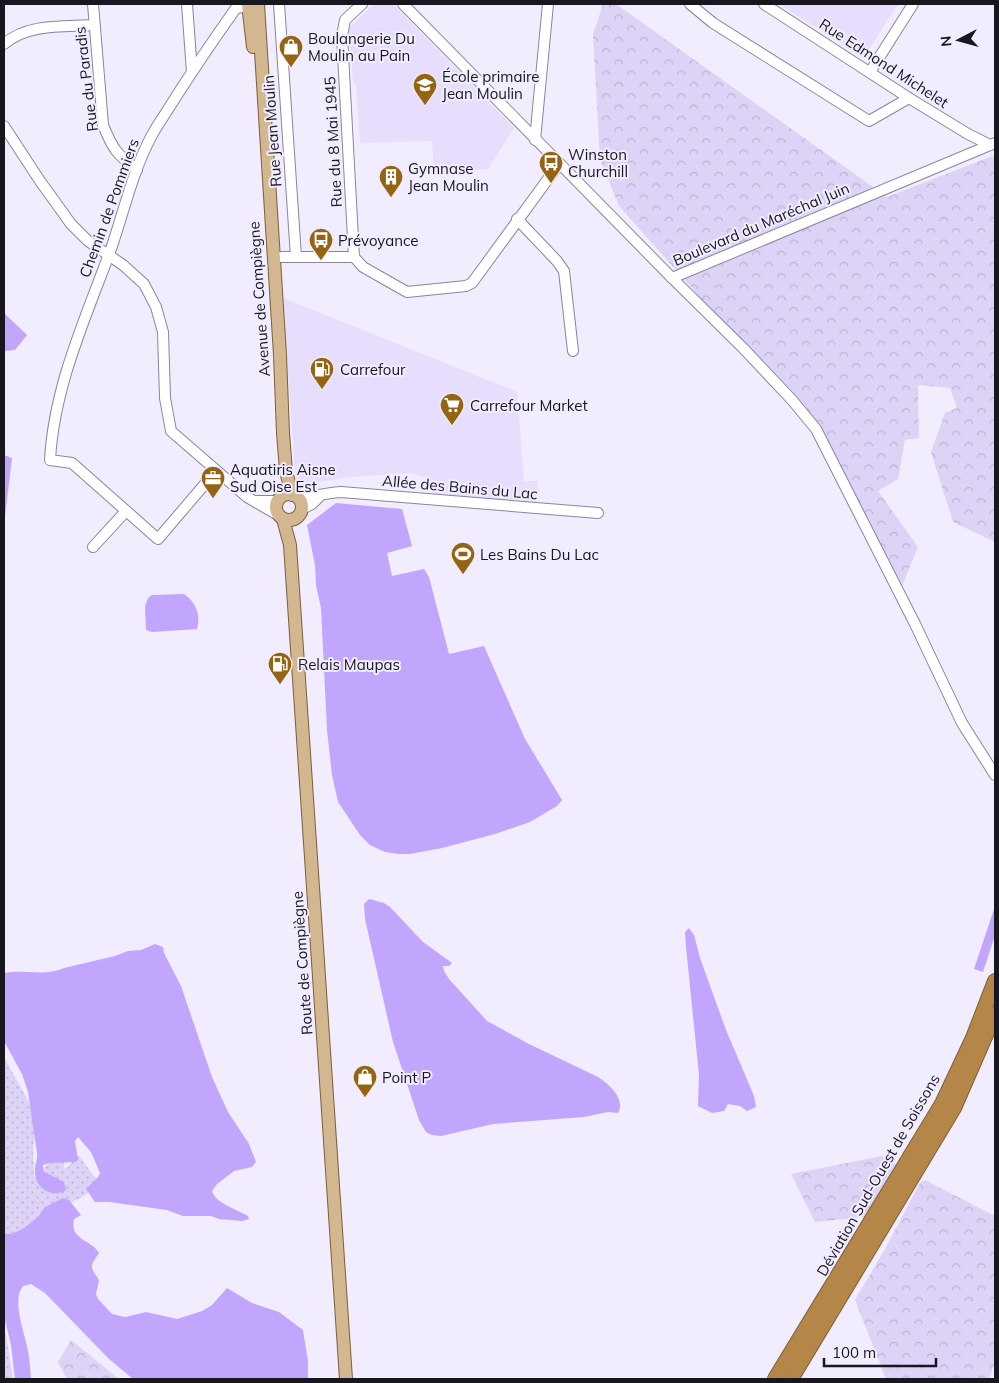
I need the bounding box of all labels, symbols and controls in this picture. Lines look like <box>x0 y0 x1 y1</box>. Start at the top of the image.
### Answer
street label: Rue Edmond Michelet <box>816 14 952 112</box>
north arrow <box>934 15 984 65</box>
street label: Rue du Paradis <box>70 26 102 132</box>
place label: Boulangerie Du Moulin au Pain <box>308 29 415 65</box>
shop icon: Boulangerie Du Moulin au Pain <box>278 34 304 68</box>
text: N <box>937 35 956 48</box>
place label: École primaire Jean Moulin <box>442 67 540 103</box>
school or university icon: École primaire Jean Moulin <box>412 72 438 106</box>
street label: Rue Jean Moulin <box>259 75 285 187</box>
street label: Rue du 8 Mai 1945 <box>320 76 346 208</box>
street label: Chemin de Pommiers <box>75 136 143 280</box>
place label: Winston Churchill <box>568 145 628 181</box>
bus stop icon: Winston Churchill <box>538 150 564 184</box>
place label: Gymnase Jean Moulin <box>408 159 489 195</box>
building icon: Gymnase Jean Moulin <box>378 164 404 198</box>
street label: Boulevard du Maréchal Juin <box>670 178 852 270</box>
street label: Avenue de Compiègne <box>244 221 274 377</box>
bus stop icon: Prévoyance <box>308 227 334 261</box>
place label: Prévoyance <box>338 231 418 250</box>
fuel station icon: Carrefour <box>309 356 335 390</box>
place label: Carrefour <box>340 360 406 379</box>
supermarket icon: Carrefour Market <box>439 392 465 426</box>
place label: Carrefour Market <box>470 396 588 415</box>
place label: Aquatiris Aisne Sud Oise Est <box>230 460 336 496</box>
office icon: Aquatiris Aisne Sud Oise Est <box>200 465 226 499</box>
street label: Allée des Bains du Lac <box>381 471 539 503</box>
sports icon: Les Bains Du Lac <box>450 541 476 575</box>
place label: Les Bains Du Lac <box>480 545 599 564</box>
fuel station icon: Relais Maupas <box>267 651 293 685</box>
place label: Relais Maupas <box>298 655 400 674</box>
street label: Route de Compiègne <box>288 891 316 1035</box>
shop icon: Point P <box>352 1064 378 1098</box>
place label: Point P <box>382 1068 432 1087</box>
street label: Déviation Sud-Ouest de Soissons <box>812 1070 944 1280</box>
scale bar <box>824 1336 936 1368</box>
text: 100 m <box>832 1343 876 1362</box>

